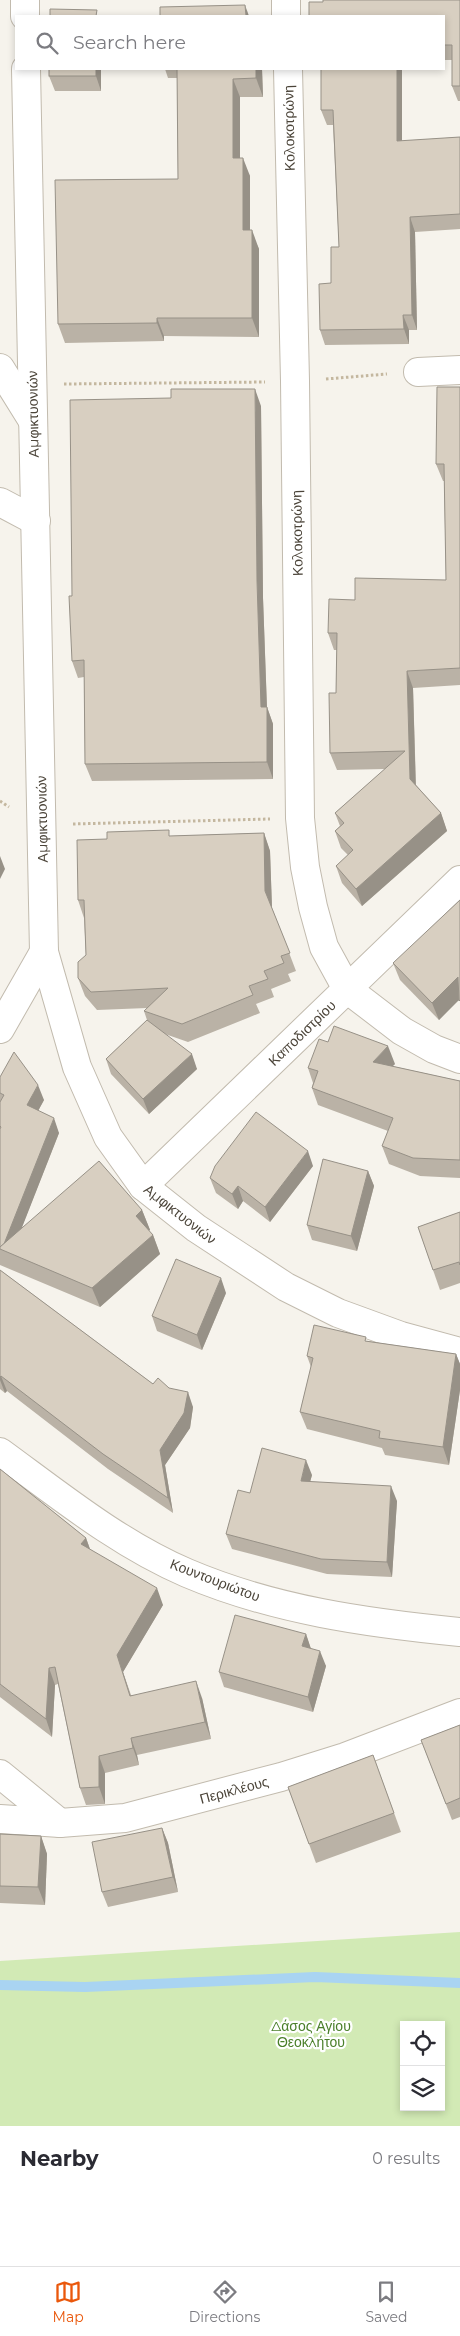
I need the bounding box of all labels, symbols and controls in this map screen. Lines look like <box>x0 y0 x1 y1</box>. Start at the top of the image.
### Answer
search box <box>15 15 445 70</box>
icon: search <box>33 29 61 57</box>
text: Search here <box>73 31 186 54</box>
street label: Κολοκοτρώνη <box>279 85 299 171</box>
street label: Αμφικτυονιών <box>23 370 43 458</box>
street label: Κολοκοτρώνη <box>287 490 307 576</box>
street label: Αμφικτυονιών <box>32 775 52 863</box>
street label: Καποδιστρίου <box>265 996 339 1070</box>
street label: Αμφικτυονιών <box>140 1180 220 1248</box>
street label: Κουντουριώτου <box>167 1555 263 1605</box>
street label: Περικλέους <box>198 1772 271 1808</box>
park label: Δάσος Αγίου Θεοκλήτου <box>271 2017 351 2051</box>
map controls <box>400 2021 445 2111</box>
button: locate <box>400 2021 445 2066</box>
button: layers <box>400 2066 445 2111</box>
text: Nearby <box>20 2146 99 2171</box>
text: 0 results <box>372 2149 440 2168</box>
tab: Map <box>53 2278 84 2326</box>
tab: Directions <box>189 2278 260 2326</box>
tab: Saved <box>365 2278 407 2326</box>

